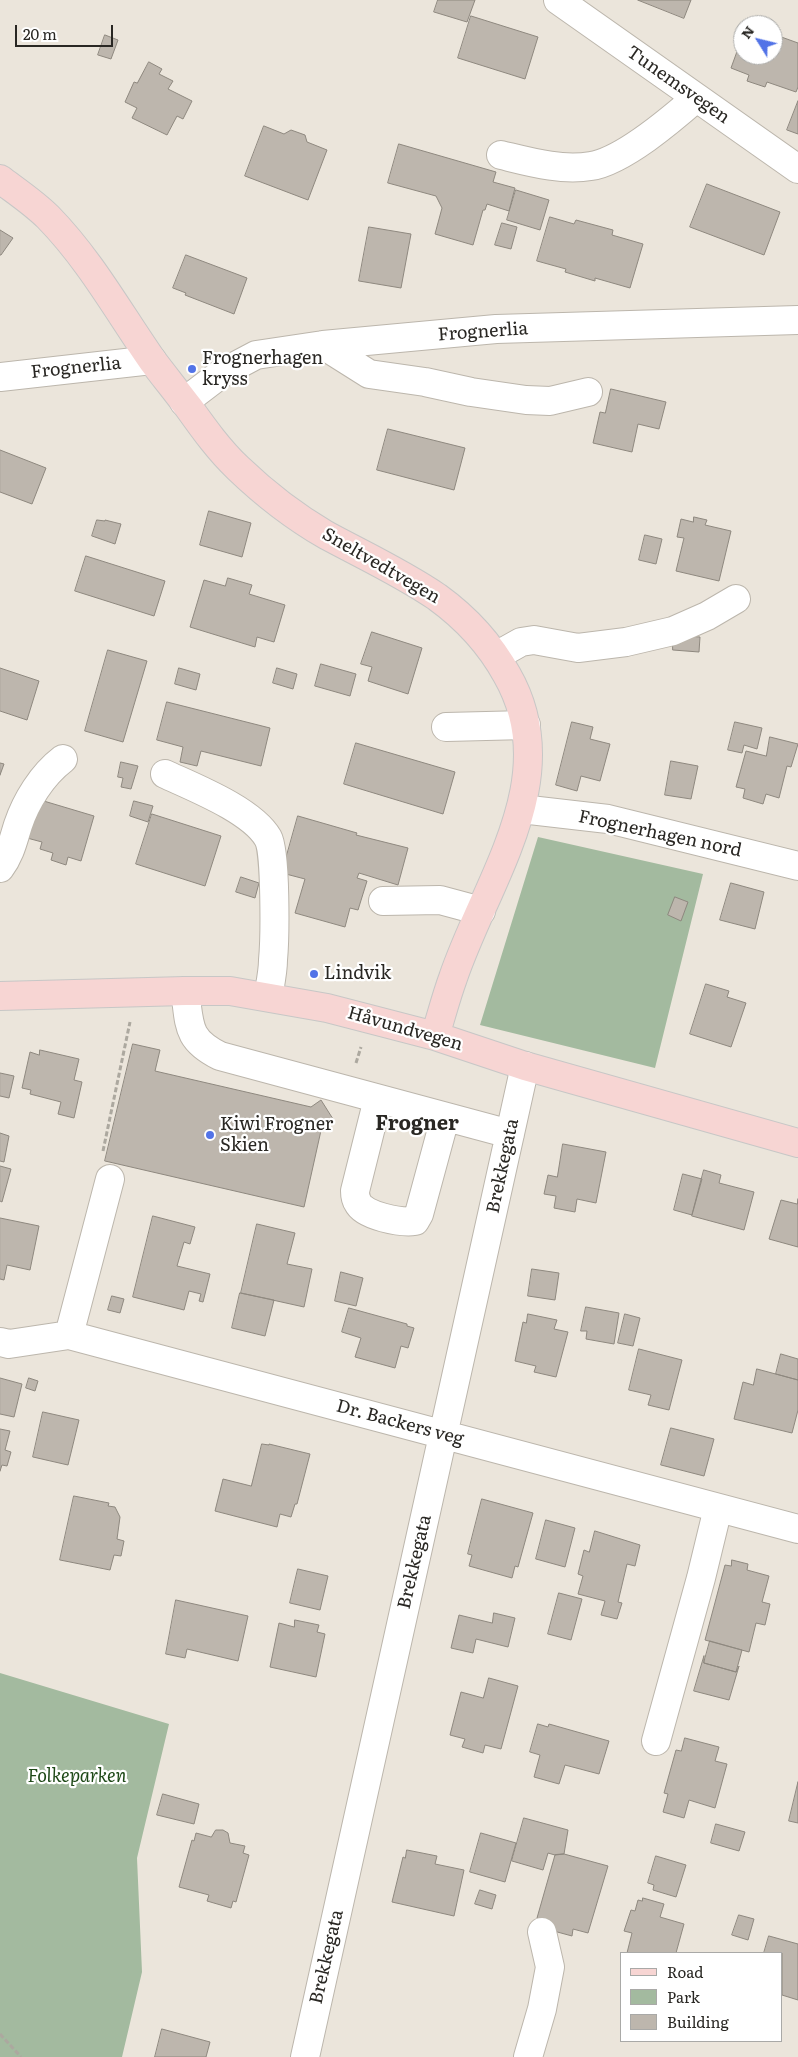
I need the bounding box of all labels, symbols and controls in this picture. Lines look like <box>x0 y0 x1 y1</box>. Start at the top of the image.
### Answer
scale bar <box>18 15 115 47</box>
north arrow <box>733 15 783 65</box>
text: N <box>735 21 758 42</box>
text: 20 m <box>23 22 57 45</box>
street label: Tunemsvegen <box>622 41 734 129</box>
street label: Frognerlia <box>437 318 529 346</box>
place label: Frognerhagen kryss <box>202 348 323 390</box>
street label: Frognerlia <box>30 353 122 383</box>
marker: Frognerhagen kryss <box>186 363 198 375</box>
street label: Sneltvedtvegen <box>318 524 444 608</box>
street label: Frognerhagen nord <box>576 806 744 862</box>
place label: Lindvik <box>324 963 391 985</box>
marker: Lindvik <box>308 968 320 980</box>
street label: Håvundvegen <box>345 1002 465 1056</box>
district label: Frogner <box>375 1112 459 1136</box>
place label: Kiwi Frogner Skien <box>220 1114 333 1156</box>
street label: Brekkegata <box>482 1117 524 1215</box>
marker: Kiwi Frogner Skien <box>204 1129 216 1141</box>
street label: Dr. Backers veg <box>334 1396 466 1450</box>
street label: Brekkegata <box>394 1513 436 1611</box>
park label: Folkeparken <box>28 1766 126 1788</box>
street label: Brekkegata <box>306 1908 348 2006</box>
legend <box>620 1952 783 2042</box>
text: Road <box>667 1960 703 1983</box>
text: Park <box>667 1985 700 2008</box>
text: Building <box>667 2010 729 2033</box>

